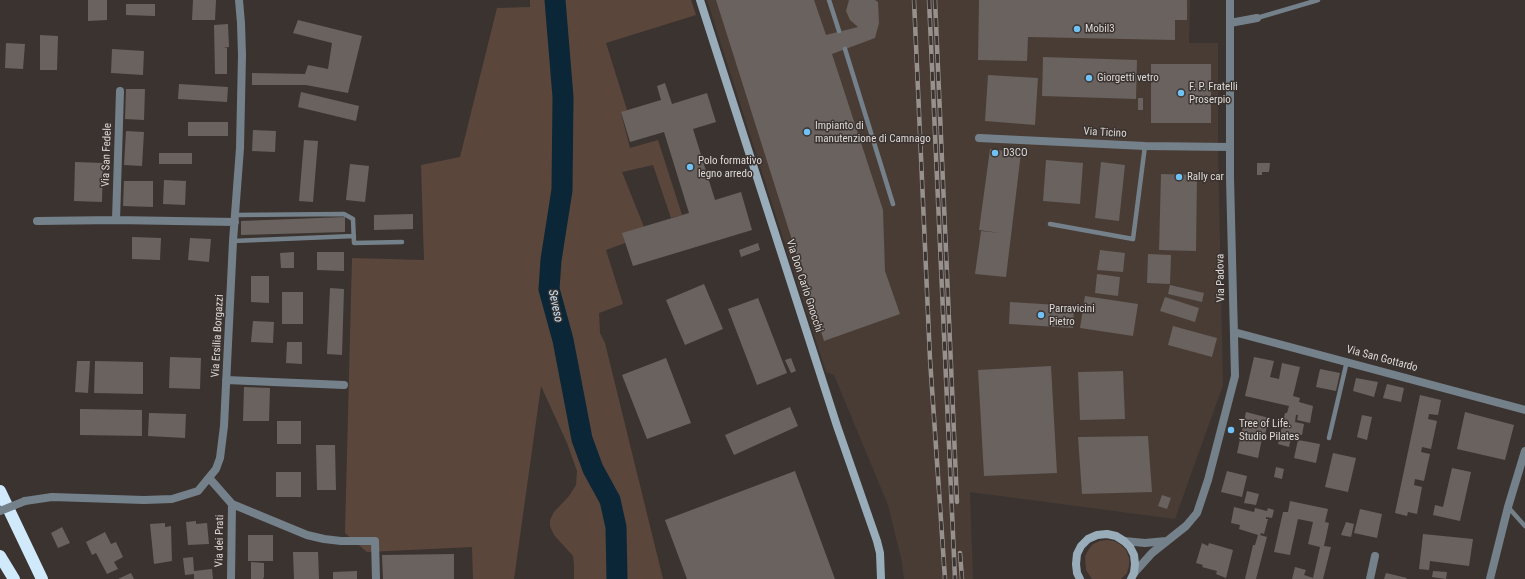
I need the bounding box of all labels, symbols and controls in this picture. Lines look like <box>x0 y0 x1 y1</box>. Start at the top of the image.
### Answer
place label: Mobil3 <box>1085 22 1115 36</box>
marker: Mobil3 <box>1072 24 1082 34</box>
place label: Giorgetti vetro <box>1097 71 1159 85</box>
marker: Giorgetti vetro <box>1084 73 1094 83</box>
place label: F. P. Fratelli Proserpio <box>1189 80 1238 106</box>
marker: F. P. Fratelli Proserpio <box>1176 88 1186 98</box>
place label: Impianto di manutenzione di Camnago <box>815 119 931 145</box>
street label: Via San Fedele <box>99 123 115 187</box>
street label: Via Ticino <box>1083 125 1127 141</box>
marker: Impianto di manutenzione di Camnago <box>802 127 812 137</box>
place label: D3CO <box>1003 146 1028 160</box>
marker: D3CO <box>990 148 1000 158</box>
place label: Polo formativo legno arredo <box>698 154 762 180</box>
marker: Polo formativo legno arredo <box>685 162 695 172</box>
place label: Rally car <box>1187 170 1224 184</box>
marker: Rally car <box>1174 172 1184 182</box>
street label: Via Don Carlo Gnocchi <box>783 238 825 334</box>
street label: Via Padova <box>1214 254 1228 302</box>
water label: Seveso <box>545 288 565 324</box>
street label: Via Ersilia Borgazzi <box>209 294 227 378</box>
place label: Parravicini Pietro <box>1049 302 1095 328</box>
marker: Parravicini Pietro <box>1036 310 1046 320</box>
street label: Via San Gottardo <box>1345 343 1419 375</box>
place label: Tree of Life. Studio Pilates <box>1239 417 1299 443</box>
marker: Tree of Life. Studio Pilates <box>1226 425 1236 435</box>
street label: Via dei Prati <box>213 515 227 567</box>

